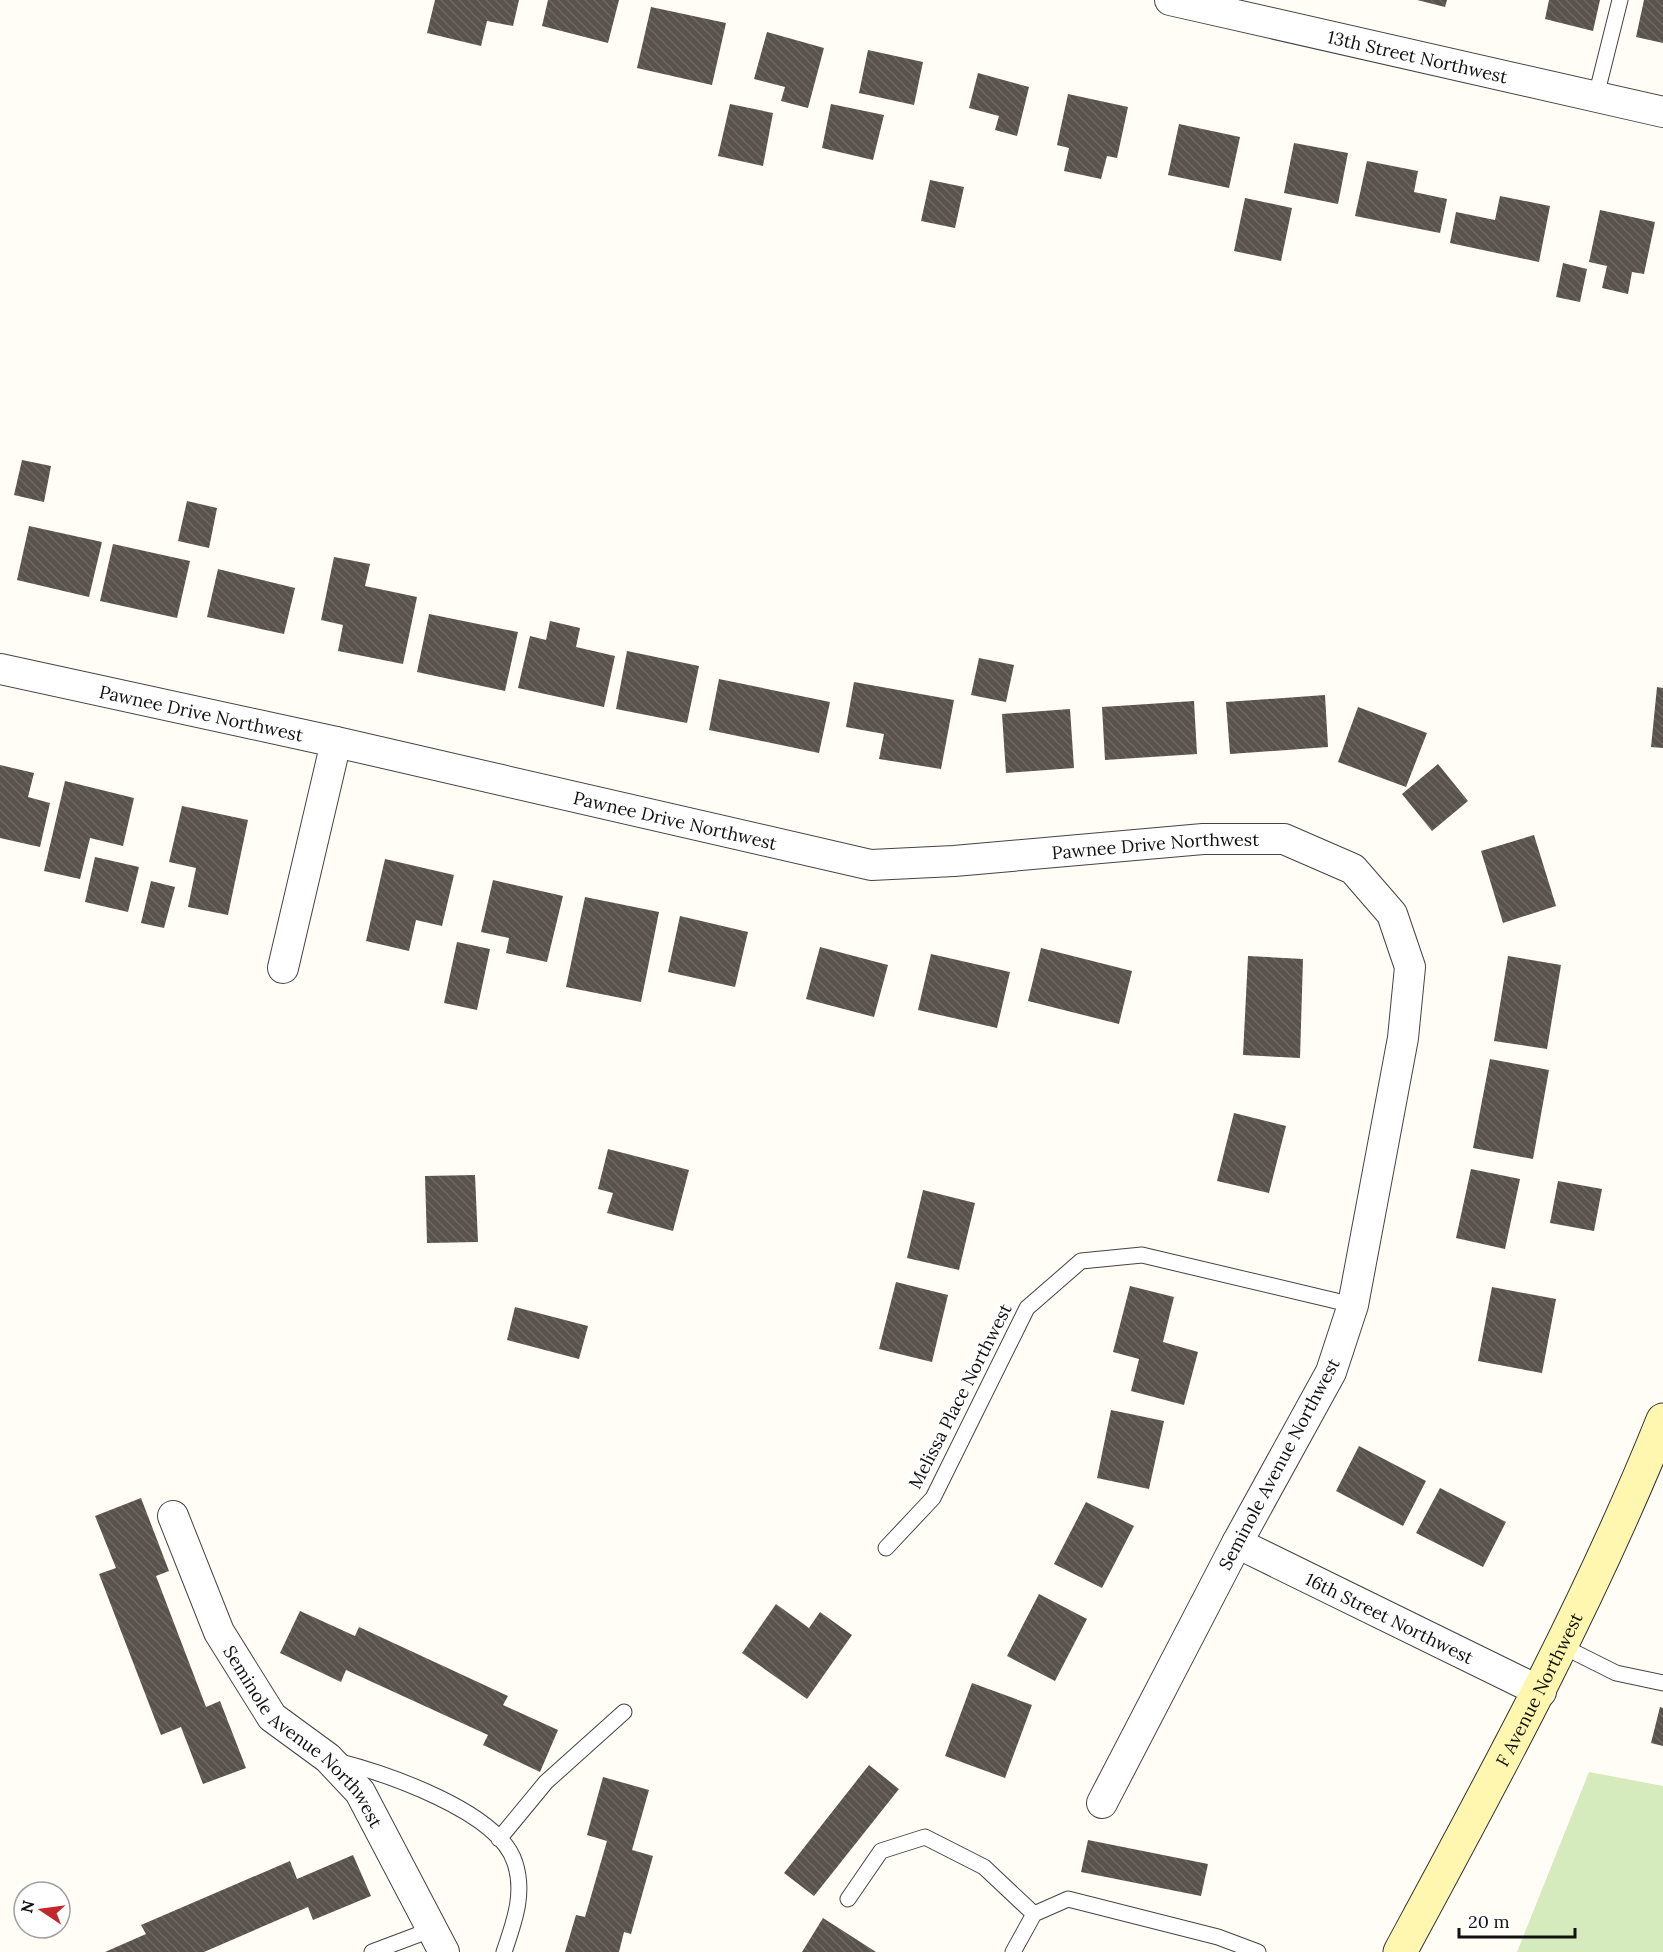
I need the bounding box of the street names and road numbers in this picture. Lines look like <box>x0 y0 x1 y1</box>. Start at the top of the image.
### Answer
street label: 13th Street Northwest <box>1326 25 1510 88</box>
street label: Pawnee Drive Northwest <box>97 679 305 746</box>
street label: Pawnee Drive Northwest <box>571 785 779 855</box>
street label: Pawnee Drive Northwest <box>1051 828 1259 864</box>
street label: Melissa Place Northwest <box>903 1300 1017 1492</box>
street label: Seminole Avenue Northwest <box>1213 1354 1345 1574</box>
street label: 16th Street Northwest <box>1302 1567 1477 1669</box>
street label: F Avenue Northwest <box>1490 1609 1587 1770</box>
street label: Seminole Avenue Northwest <box>219 1641 388 1831</box>

